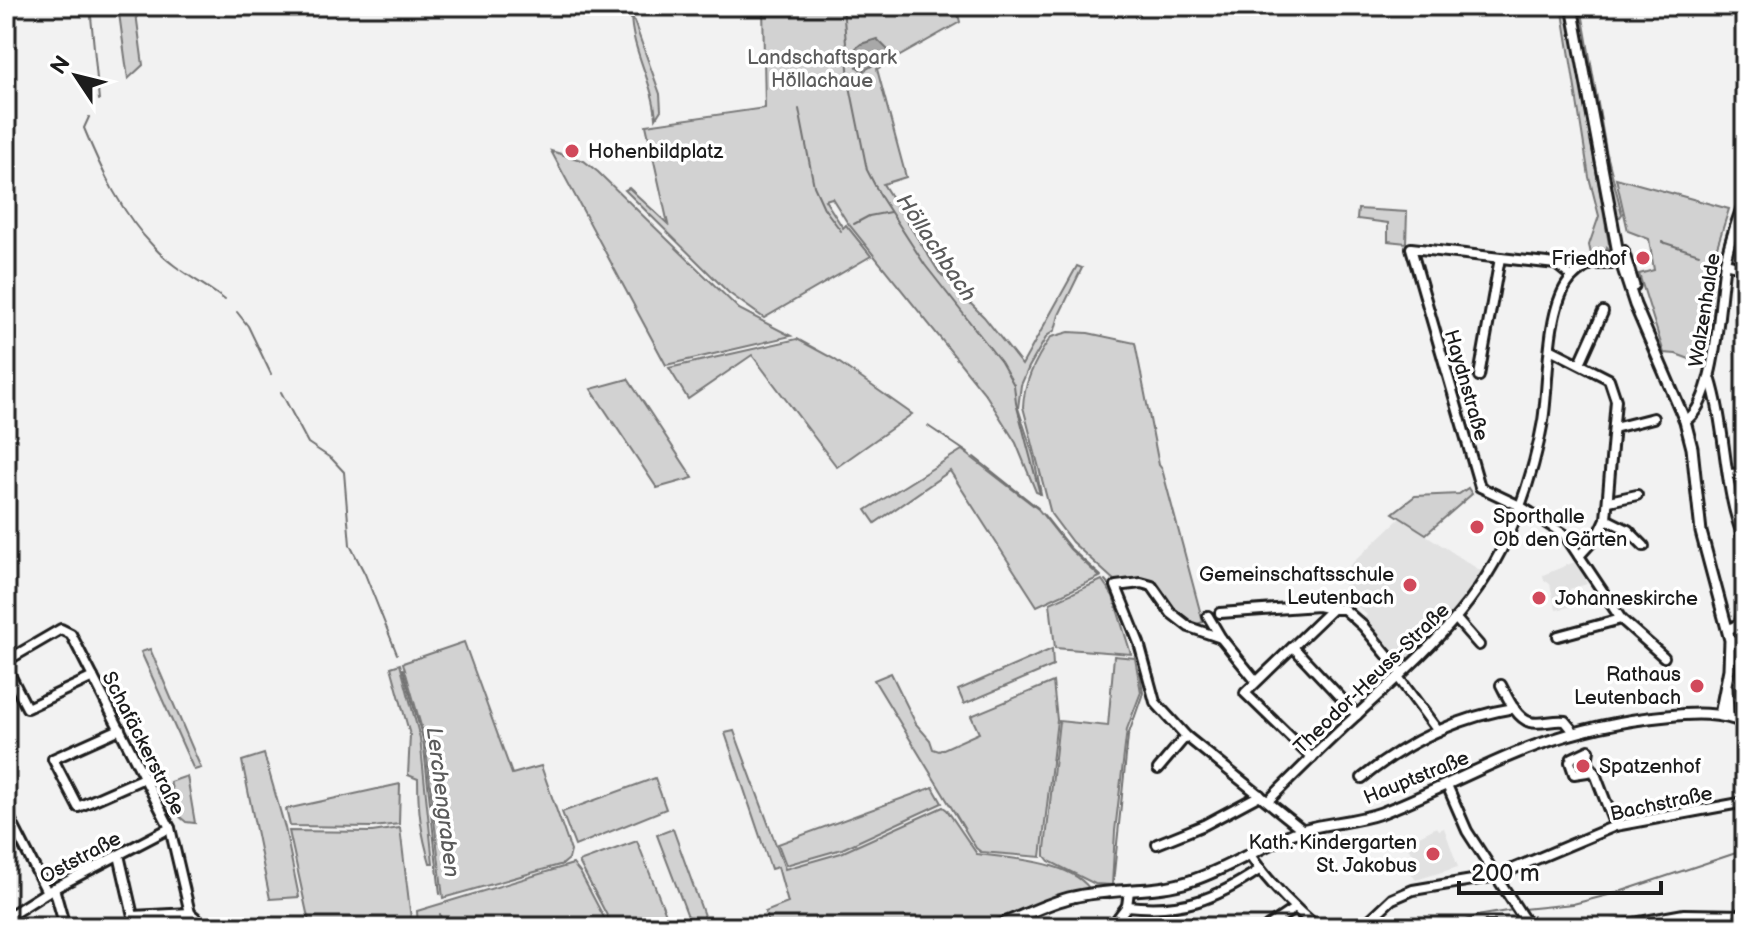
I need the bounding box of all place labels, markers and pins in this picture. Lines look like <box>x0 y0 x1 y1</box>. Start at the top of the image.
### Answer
place label: Hohenbildplatz <box>588 140 723 164</box>
marker: Hohenbildplatz <box>563 142 581 160</box>
place label: Friedhof <box>1551 247 1627 271</box>
marker: Friedhof <box>1634 249 1652 267</box>
place label: Sporthalle Ob den Gärten <box>1493 505 1627 552</box>
marker: Sporthalle Ob den Gärten <box>1468 518 1486 536</box>
place label: Gemeinschaftsschule Leutenbach <box>1199 563 1394 610</box>
marker: Gemeinschaftsschule Leutenbach <box>1401 576 1419 594</box>
place label: Johanneskirche <box>1555 587 1698 611</box>
marker: Johanneskirche <box>1530 589 1548 607</box>
place label: Rathaus Leutenbach <box>1574 663 1681 710</box>
marker: Rathaus Leutenbach <box>1688 677 1706 695</box>
place label: Spatzenhof <box>1599 755 1701 779</box>
marker: Spatzenhof <box>1574 757 1592 775</box>
place label: Kath. Kindergarten St. Jakobus <box>1248 831 1417 878</box>
marker: Kath. Kindergarten St. Jakobus <box>1424 845 1442 863</box>

